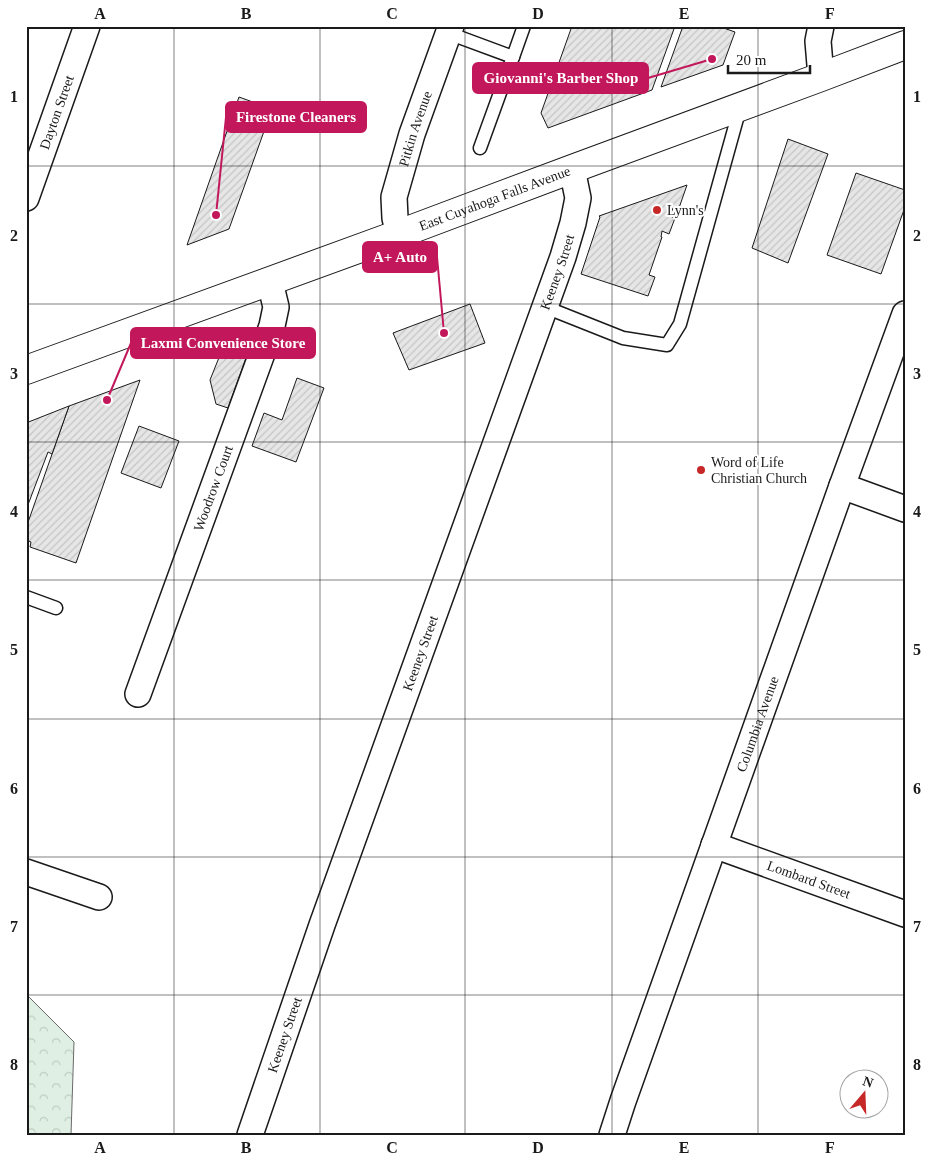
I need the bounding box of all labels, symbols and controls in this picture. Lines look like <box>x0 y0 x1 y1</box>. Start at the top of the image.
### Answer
text: A <box>94 5 106 22</box>
text: B <box>241 5 252 22</box>
text: C <box>386 5 398 22</box>
text: D <box>532 5 544 22</box>
text: E <box>679 5 689 22</box>
text: F <box>825 5 835 22</box>
scale bar <box>728 42 811 74</box>
text: 20 m <box>736 52 767 68</box>
callout: Giovanni's Barber Shop <box>473 63 648 93</box>
text: Giovanni's Barber Shop <box>484 70 638 86</box>
street label: Dayton Street <box>36 73 76 151</box>
text: 1 <box>10 88 18 105</box>
text: 1 <box>913 88 921 105</box>
street label: Pitkin Avenue <box>396 89 434 168</box>
callout: Firestone Cleaners <box>226 102 366 132</box>
text: Firestone Cleaners <box>236 109 356 125</box>
street label: East Cuyahoga Falls Avenue <box>417 163 572 233</box>
place label: Lynn's <box>667 203 704 218</box>
marker: Lynn's <box>651 204 663 216</box>
text: 2 <box>10 227 18 244</box>
text: 2 <box>913 227 921 244</box>
street label: Keeney Street <box>537 232 577 312</box>
callout: A+ Auto <box>363 242 437 272</box>
text: A+ Auto <box>373 249 427 265</box>
callout: Laxmi Convenience Store <box>131 328 315 358</box>
text: Laxmi Convenience Store <box>141 335 306 351</box>
text: 3 <box>10 365 18 382</box>
text: 3 <box>913 365 921 382</box>
street label: Woodrow Court <box>190 443 235 533</box>
place label: Word of Life Christian Church <box>711 455 807 486</box>
marker: Word of Life Christian Church <box>695 464 707 476</box>
text: 4 <box>10 503 18 520</box>
text: 4 <box>913 503 921 520</box>
street label: Keeney Street <box>400 613 441 693</box>
text: 5 <box>10 641 18 658</box>
text: 5 <box>913 641 921 658</box>
street label: Columbia Avenue <box>733 674 781 774</box>
text: 6 <box>10 780 18 797</box>
text: 6 <box>913 780 921 797</box>
street label: Lombard Street <box>765 857 853 901</box>
text: 7 <box>10 918 18 935</box>
text: 7 <box>913 918 921 935</box>
street label: Keeney Street <box>264 995 304 1075</box>
text: 8 <box>10 1056 18 1073</box>
text: 8 <box>913 1056 921 1073</box>
north arrow <box>838 1068 888 1118</box>
text: N <box>861 1073 875 1091</box>
text: A <box>94 1139 106 1156</box>
text: B <box>241 1139 252 1156</box>
text: C <box>386 1139 398 1156</box>
text: D <box>532 1139 544 1156</box>
text: E <box>679 1139 689 1156</box>
text: F <box>825 1139 835 1156</box>

